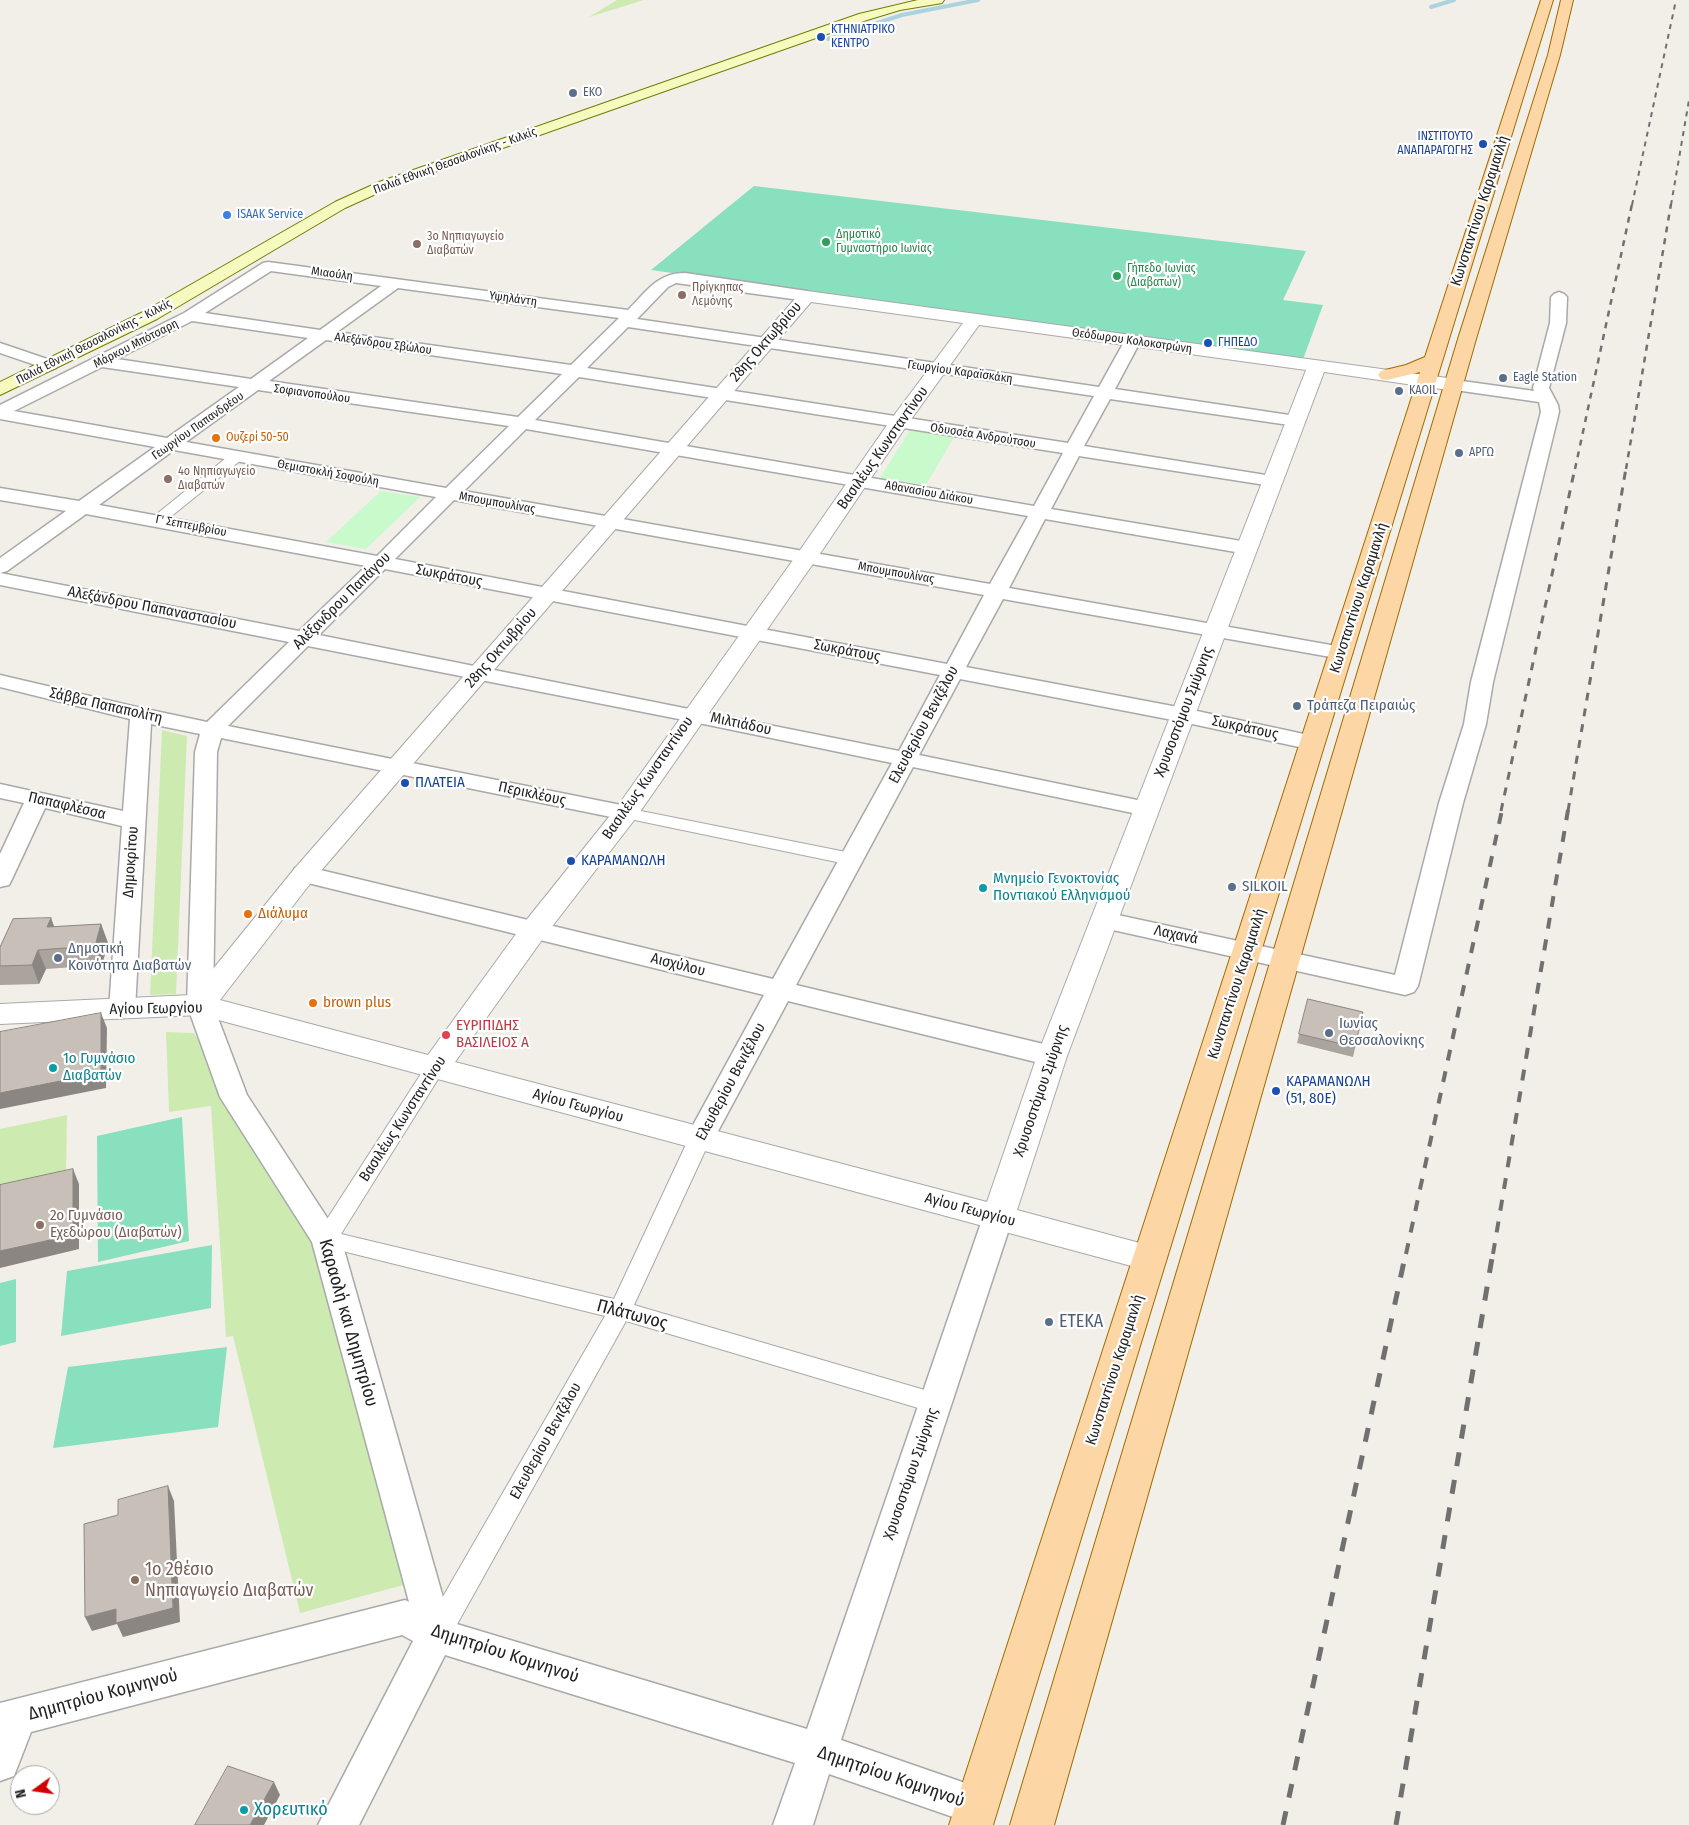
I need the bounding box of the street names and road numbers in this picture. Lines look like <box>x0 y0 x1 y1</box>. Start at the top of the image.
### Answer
street label: Παλιά Εθνική Θεσσαλονίκης - Κιλκίς <box>371 125 539 197</box>
street label: Κωνσταντίνου Καραμανλή <box>1447 133 1513 289</box>
street label: Μιαούλη <box>310 264 354 284</box>
street label: Υψηλάντη <box>488 289 538 309</box>
street label: Παλιά Εθνική Θεσσαλονίκης - Κιλκίς <box>14 296 174 388</box>
street label: 28ης Οκτωβρίου <box>726 298 806 386</box>
street label: Μάρκου Μπότσαρη <box>91 316 181 372</box>
street label: Θεόδωρου Κολοκοτρώνη <box>1071 325 1193 357</box>
street label: Αλεξάνδρου Σβώλου <box>333 330 433 358</box>
street label: Γεωργίου Καραϊσκάκη <box>906 357 1014 387</box>
street label: Σοφιανοπούλου <box>273 382 351 406</box>
street label: Βασιλέως Κωνσταντίνου <box>834 383 932 513</box>
street label: Γεωργίου Παπανδρέου <box>149 389 247 463</box>
street label: Οδυσσέα Ανδρούτσου <box>929 421 1037 451</box>
street label: Θεμιστοκλή Σοφούλη <box>276 457 380 489</box>
street label: Αθανασίου Διάκου <box>884 478 974 508</box>
street label: Μπουμπουλίνας <box>458 489 536 517</box>
street label: Γ' Σεπτεμβρίου <box>154 512 228 540</box>
street label: Κωνσταντίνου Καραμανλή <box>1326 520 1392 676</box>
street label: Αλέξανδρου Παπάγου <box>289 548 395 654</box>
street label: Μπουμπουλίνας <box>857 559 935 587</box>
street label: Σωκράτους <box>414 561 484 591</box>
street label: Αλεξάνδρου Παπαναστασίου <box>66 583 238 633</box>
street label: 28ης Οκτωβρίου <box>461 604 541 692</box>
street label: Σωκράτους <box>812 636 882 666</box>
street label: Χρυσοστόμου Σμύρνης <box>1151 644 1217 780</box>
street label: Ελευθερίου Βενιζέλου <box>885 663 963 787</box>
street label: Σάββα Παπαπολίτη <box>48 684 164 728</box>
street label: Μιλτιάδου <box>709 709 773 739</box>
street label: Σωκράτους <box>1210 712 1280 744</box>
street label: Βασιλέως Κωνσταντίνου <box>599 713 697 843</box>
street label: Περικλέους <box>497 778 567 810</box>
street label: Παπαφλέσσα <box>26 788 108 824</box>
street label: Δημοκρίτου <box>120 826 142 898</box>
street label: Κωνσταντίνου Καραμανλή <box>1204 906 1270 1062</box>
street label: Λαχανά <box>1152 922 1200 948</box>
street label: Αισχύλου <box>649 950 707 980</box>
street label: Αγίου Γεωργίου <box>109 999 203 1019</box>
street label: Ελευθερίου Βενιζέλου <box>692 1020 770 1144</box>
street label: Χρυσοστόμου Σμύρνης <box>1010 1023 1072 1159</box>
street label: Βασιλέως Κωνσταντίνου <box>356 1053 450 1185</box>
street label: Αγίου Γεωργίου <box>531 1085 625 1127</box>
street label: Αγίου Γεωργίου <box>923 1189 1017 1231</box>
street label: Καραολή και Δημητρίου <box>314 1237 382 1409</box>
street label: Κωνσταντίνου Καραμανλή <box>1082 1292 1148 1448</box>
street label: Πλάτωνος <box>594 1295 670 1335</box>
street label: Ελευθερίου Βενιζέλου <box>506 1380 586 1502</box>
street label: Χρυσοστόμου Σμύρνης <box>880 1406 942 1542</box>
street label: Δημητρίου Κομνηνού <box>428 1620 582 1688</box>
street label: Δημητρίου Κομνηνού <box>26 1665 180 1725</box>
street label: Δημητρίου Κομνηνού <box>815 1742 967 1812</box>

